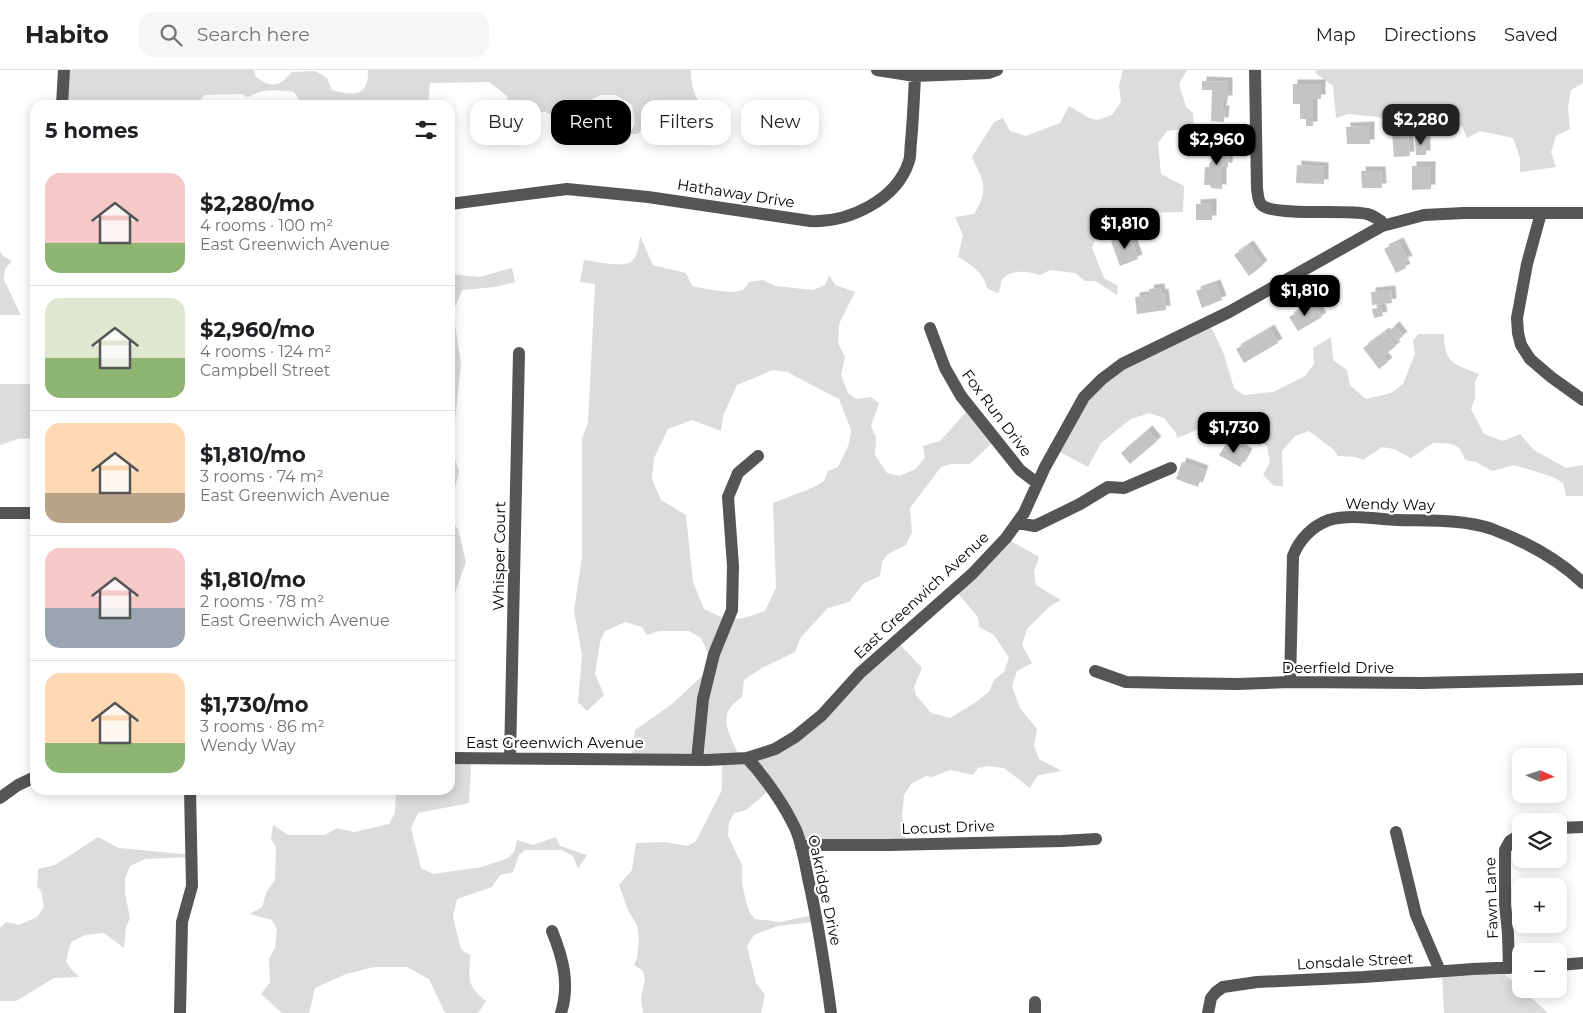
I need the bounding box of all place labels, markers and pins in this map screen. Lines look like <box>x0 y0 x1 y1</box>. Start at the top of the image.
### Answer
pin: $2,280 <box>1380 104 1462 146</box>
pin: $2,960 <box>1176 124 1258 166</box>
pin: $1,810 <box>1084 208 1166 250</box>
pin: $1,810 <box>1264 274 1346 317</box>
pin: $1,730 <box>1193 412 1275 454</box>

